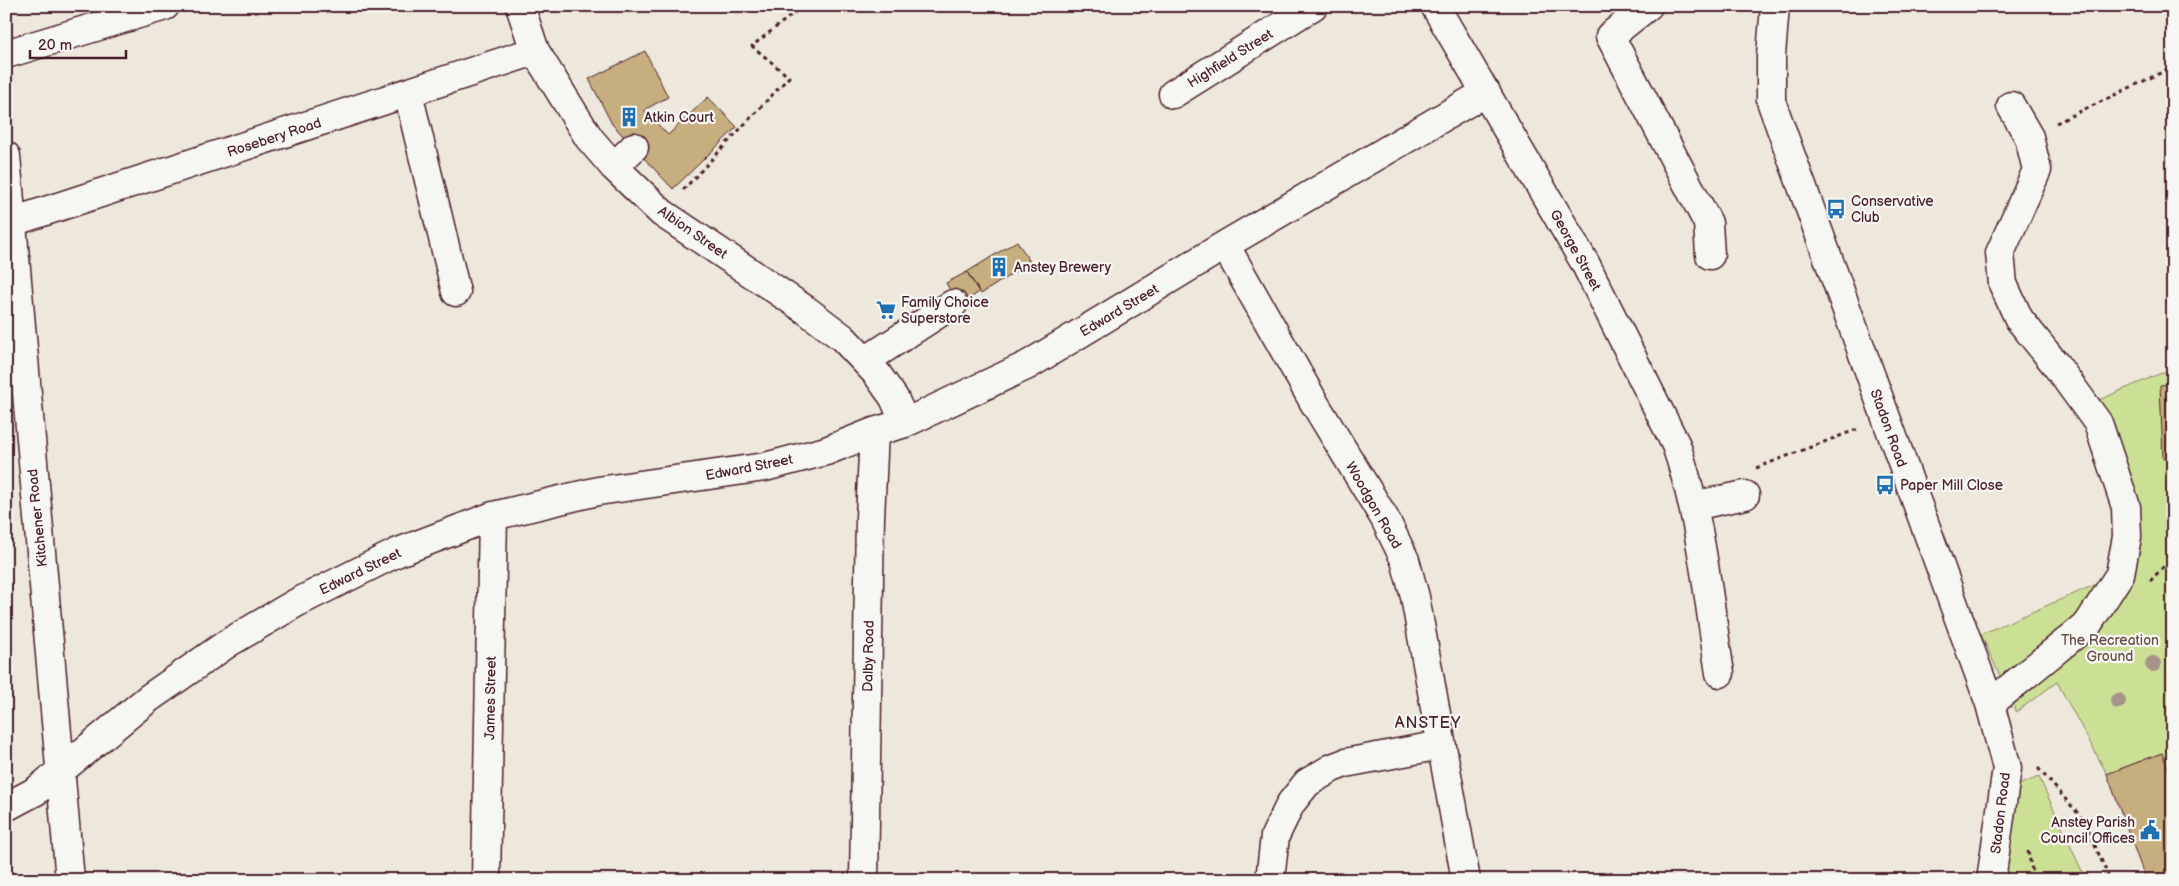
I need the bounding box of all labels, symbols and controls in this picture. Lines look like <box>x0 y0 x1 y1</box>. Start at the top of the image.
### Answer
street label: Highfield Street <box>1184 25 1277 91</box>
scale bar <box>30 28 126 60</box>
text: 20 m <box>38 36 72 55</box>
building icon: Atkin Court <box>618 106 640 128</box>
place label: Atkin Court <box>644 109 714 126</box>
street label: Rosebery Road <box>225 114 323 161</box>
place label: Conservative Club <box>1851 193 1934 226</box>
bus stop icon: Conservative Club <box>1825 198 1847 220</box>
street label: Albion Street <box>655 202 731 263</box>
street label: George Street <box>1546 207 1605 294</box>
building icon: Anstey Brewery <box>988 256 1010 278</box>
place label: Anstey Brewery <box>1014 259 1112 276</box>
street label: Edward Street <box>1077 280 1162 341</box>
place label: Family Choice Superstore <box>901 294 989 327</box>
supermarket icon: Family Choice Superstore <box>875 299 897 321</box>
street label: Stadon Road <box>1867 387 1911 470</box>
street label: Edward Street <box>704 451 795 484</box>
street label: Woodgon Road <box>1342 459 1405 552</box>
street label: Kitchener Road <box>24 468 51 568</box>
bus stop icon: Paper Mill Close <box>1874 474 1896 496</box>
place label: Paper Mill Close <box>1900 477 2003 494</box>
street label: Edward Street <box>317 544 404 599</box>
street label: Dalby Road <box>859 620 878 692</box>
park label: The Recreation Ground <box>2061 632 2159 665</box>
street label: James Street <box>481 655 500 740</box>
district label: ANSTEY <box>1395 714 1461 733</box>
street label: Stadon Road <box>1987 771 2014 855</box>
place label: Anstey Parish Council Offices <box>2041 814 2135 847</box>
public building icon: Anstey Parish Council Offices <box>2139 819 2161 841</box>

